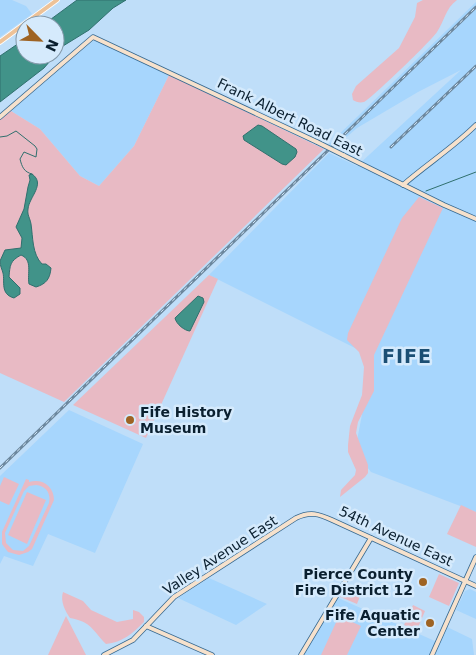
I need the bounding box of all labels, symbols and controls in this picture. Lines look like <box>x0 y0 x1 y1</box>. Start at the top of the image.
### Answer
north arrow <box>15 15 65 65</box>
text: N <box>42 37 62 54</box>
street label: Frank Albert Road East <box>215 75 366 159</box>
district label: FIFE <box>382 345 432 367</box>
place label: Fife History Museum <box>140 404 232 436</box>
marker: Fife History Museum <box>124 414 136 426</box>
street label: 54th Avenue East <box>337 503 456 570</box>
street label: Valley Avenue East <box>160 512 281 598</box>
place label: Pierce County Fire District 12 <box>295 566 413 598</box>
marker: Pierce County Fire District 12 <box>417 576 429 588</box>
place label: Fife Aquatic Center <box>325 607 420 639</box>
marker: Fife Aquatic Center <box>424 617 436 629</box>

